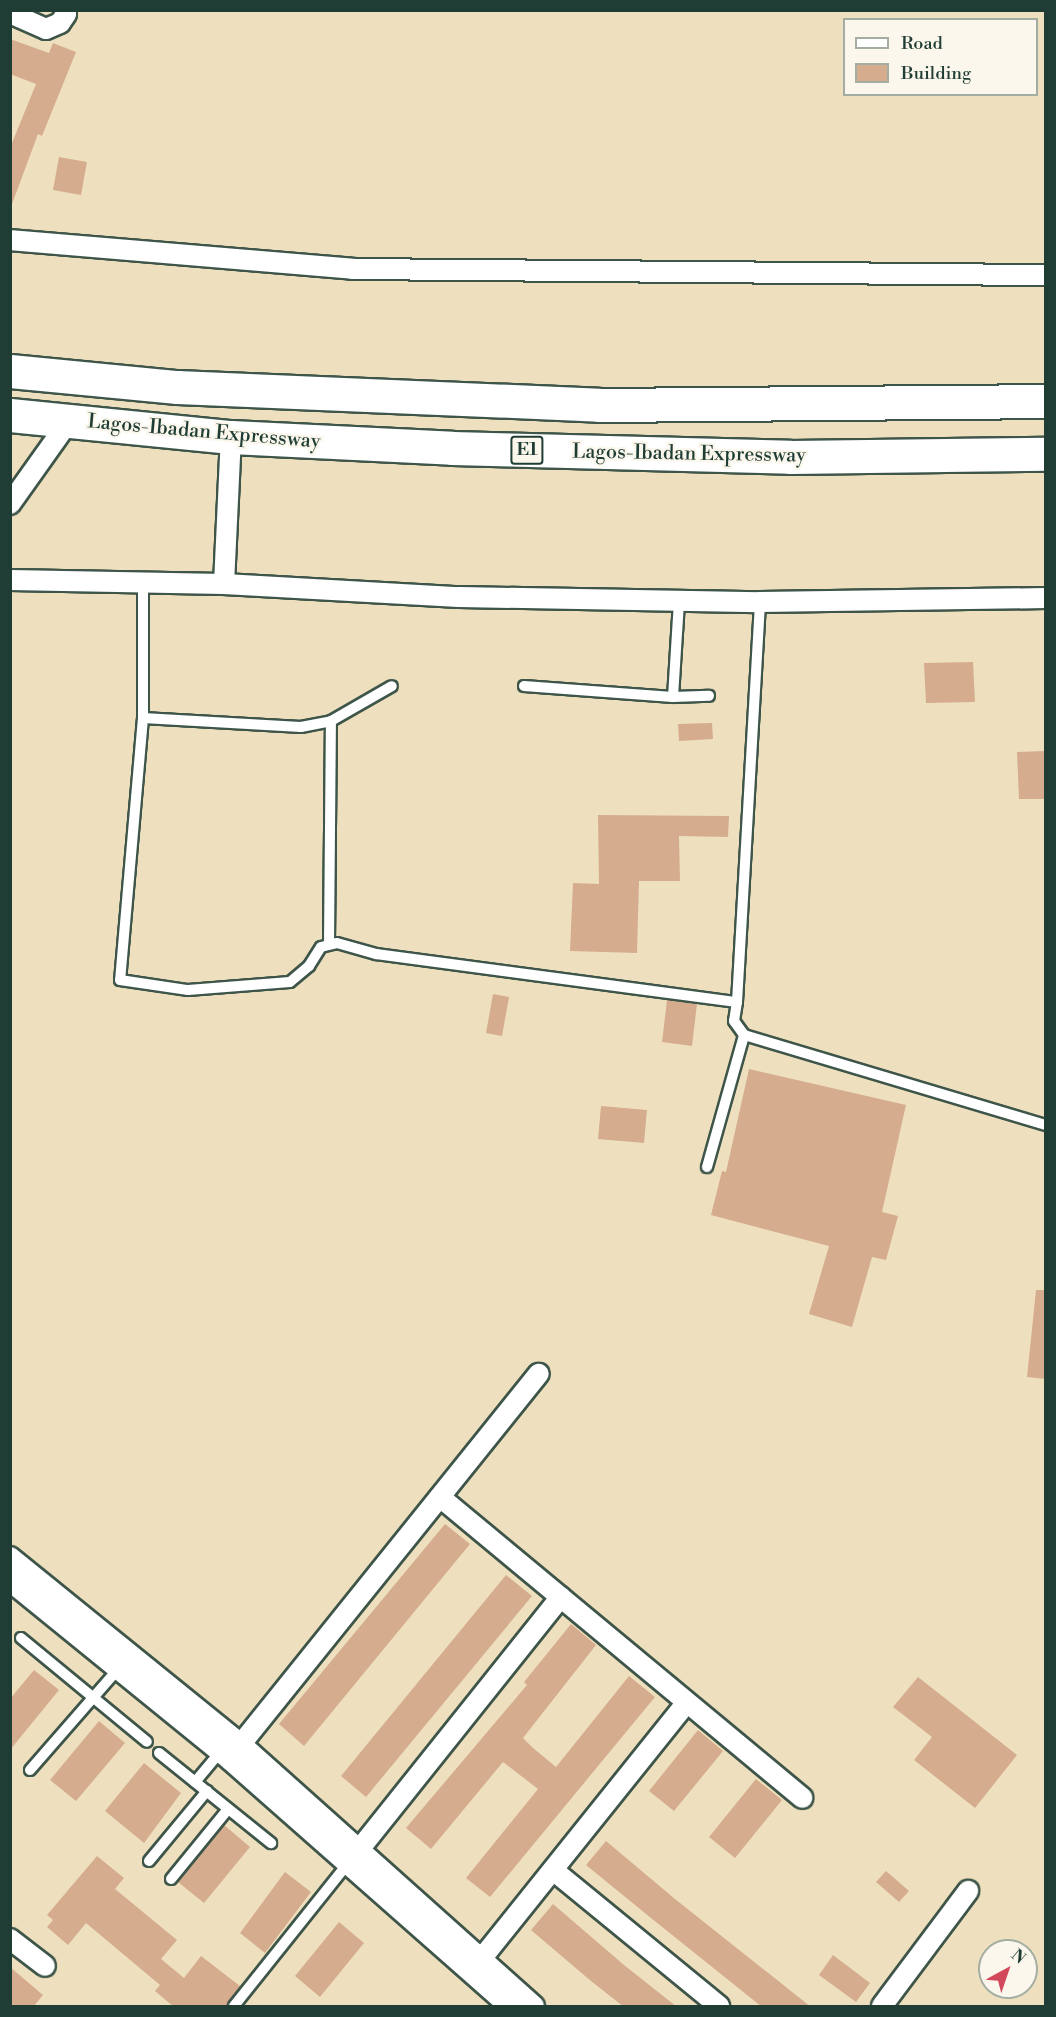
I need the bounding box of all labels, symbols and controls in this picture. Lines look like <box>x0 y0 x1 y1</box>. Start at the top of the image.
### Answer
legend <box>843 18 1038 96</box>
text: Road <box>901 32 943 55</box>
text: Building <box>901 62 971 85</box>
street label: Lagos-Ibadan Expressway <box>86 410 322 454</box>
road number: E1 <box>509 435 545 465</box>
street label: Lagos-Ibadan Expressway <box>572 440 806 468</box>
north arrow <box>978 1939 1038 1999</box>
text: N <box>1007 1945 1030 1968</box>

